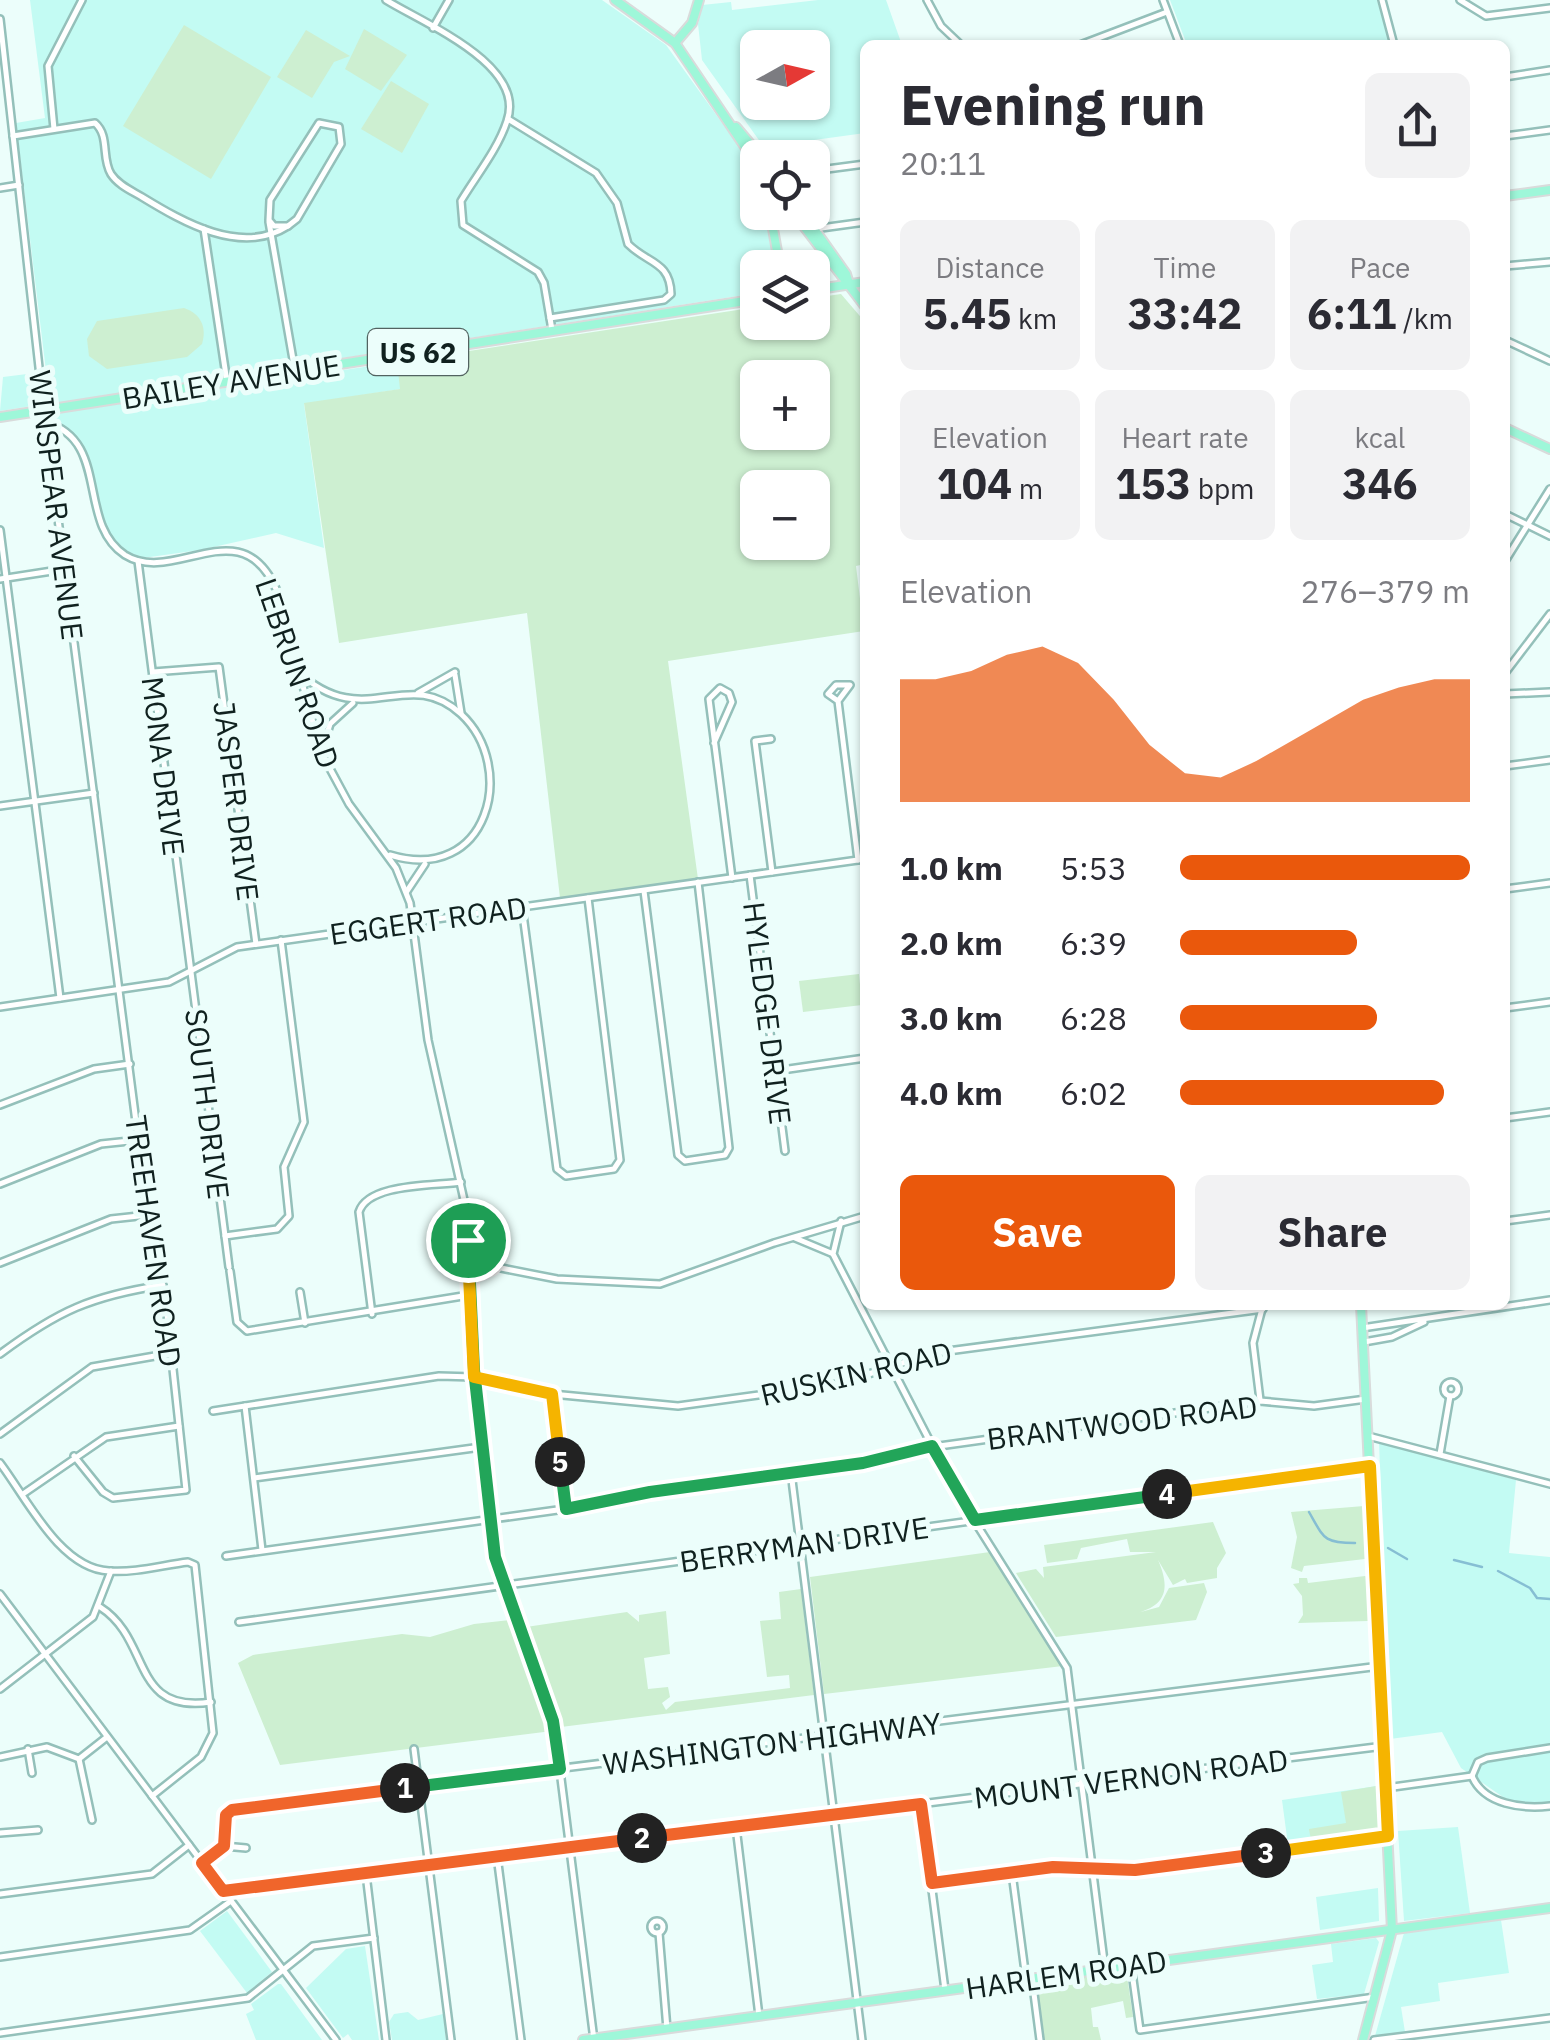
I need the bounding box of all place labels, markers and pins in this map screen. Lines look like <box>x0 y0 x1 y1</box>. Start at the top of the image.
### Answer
pin <box>426 1198 511 1283</box>
pin: 5 <box>535 1437 585 1487</box>
pin: 4 <box>1142 1469 1192 1519</box>
pin: 1 <box>380 1763 430 1813</box>
pin: 2 <box>617 1813 667 1863</box>
pin: 3 <box>1241 1828 1291 1878</box>

